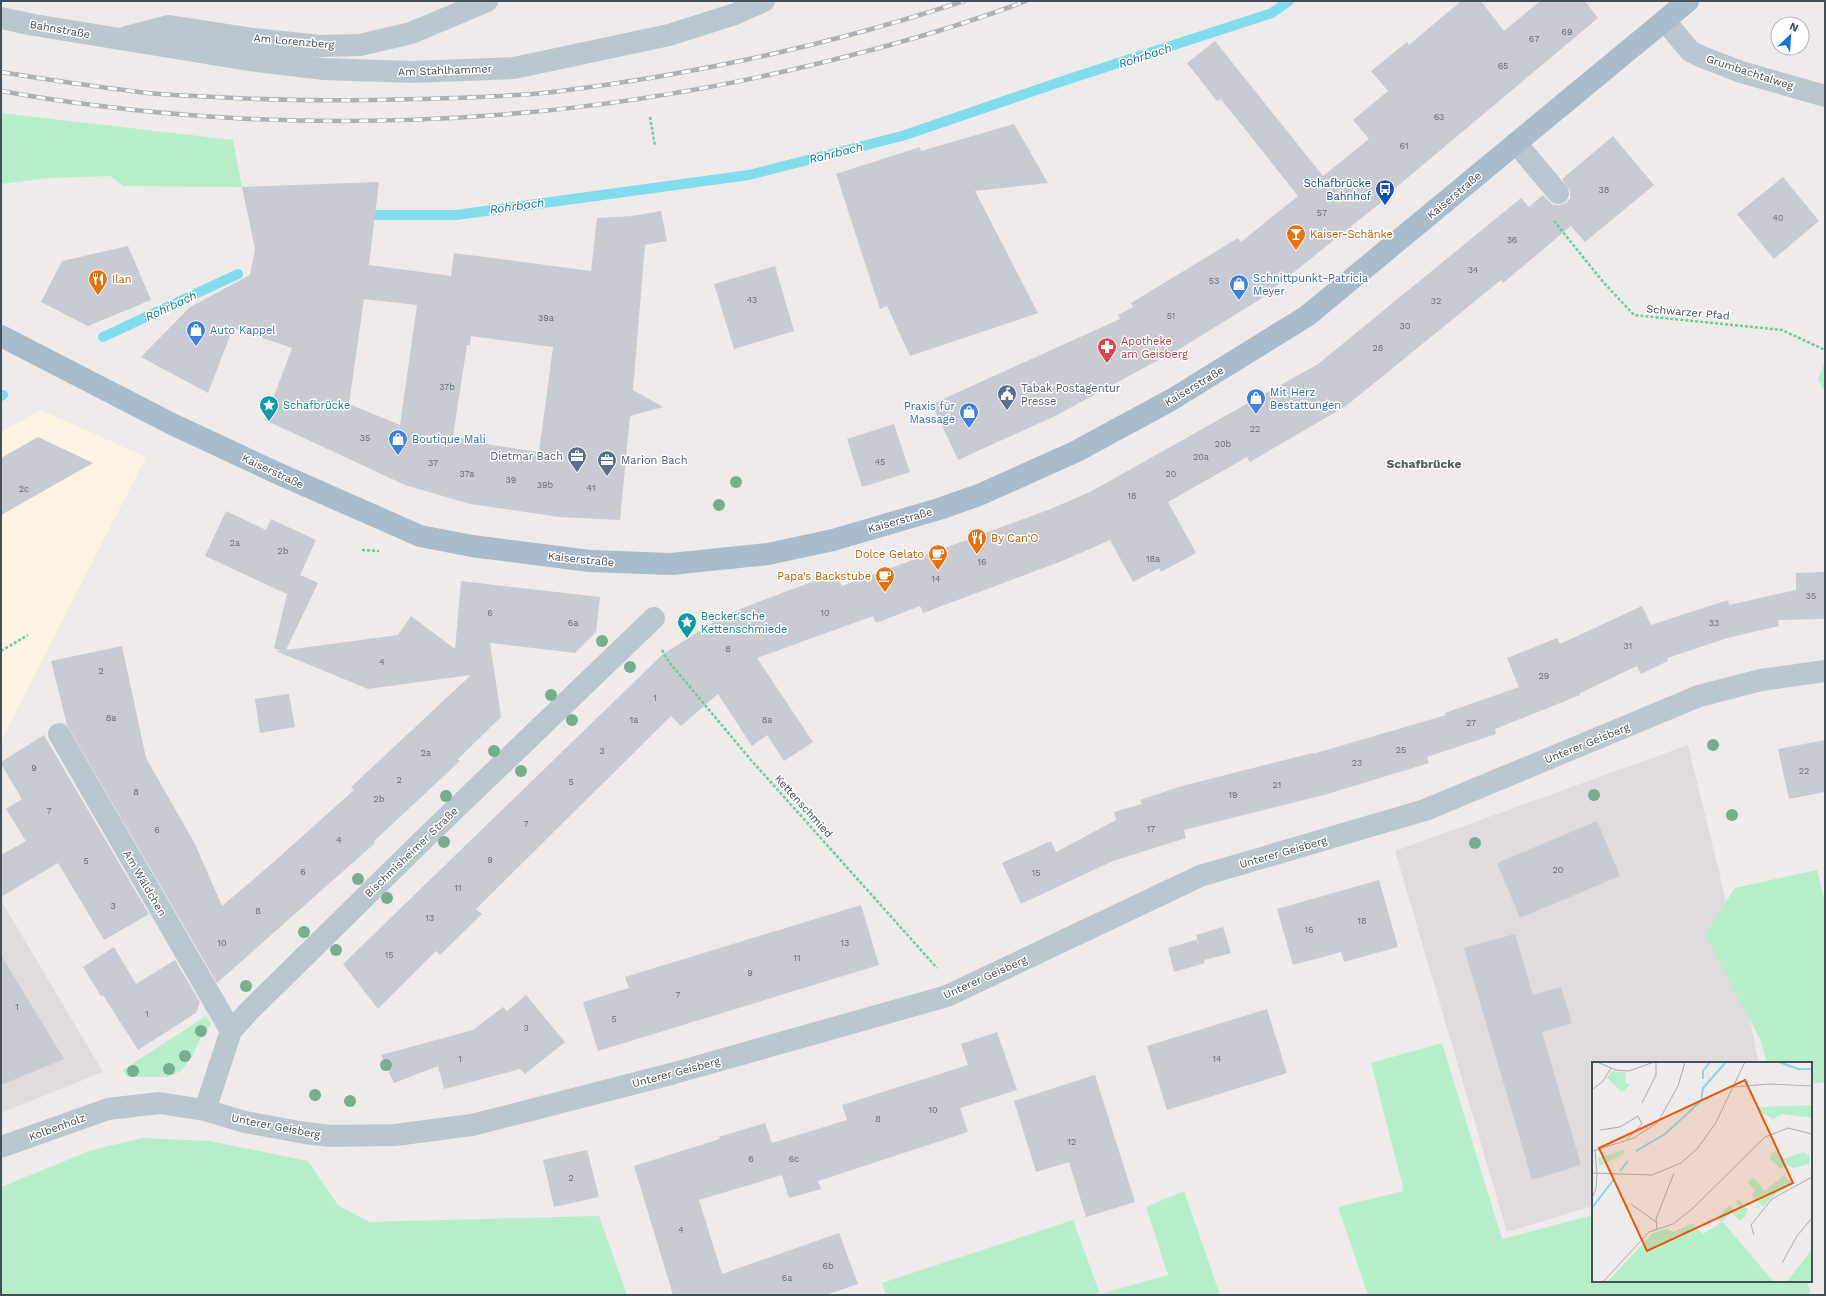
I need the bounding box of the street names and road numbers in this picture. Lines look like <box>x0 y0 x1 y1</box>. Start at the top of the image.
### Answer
street label: Bahnstraße <box>29 18 91 41</box>
street label: Am Lorenzberg <box>253 31 335 52</box>
street label: Grumbachtalweg <box>1705 52 1795 93</box>
street label: Am Stahlhammer <box>398 62 493 79</box>
street label: Kaiserstraße <box>1425 169 1484 222</box>
street label: Schwarzer Pfad <box>1646 302 1730 323</box>
street label: Kaiserstraße <box>1162 364 1226 409</box>
street label: Kaiserstraße <box>240 451 306 491</box>
street label: Kaiserstraße <box>866 505 934 536</box>
street label: Kaiserstraße <box>547 550 615 569</box>
street label: Unterer Geisberg <box>1543 720 1632 766</box>
street label: Kettenschmied <box>772 772 835 840</box>
street label: Bischmisheimer Straße <box>362 804 461 900</box>
street label: Unterer Geisberg <box>1238 834 1329 871</box>
street label: Am Wäldchen <box>120 848 169 919</box>
street label: Unterer Geisberg <box>941 953 1029 1002</box>
street label: Unterer Geisberg <box>631 1054 722 1090</box>
street label: Kolbenholz <box>27 1111 87 1144</box>
street label: Unterer Geisberg <box>230 1111 322 1142</box>

